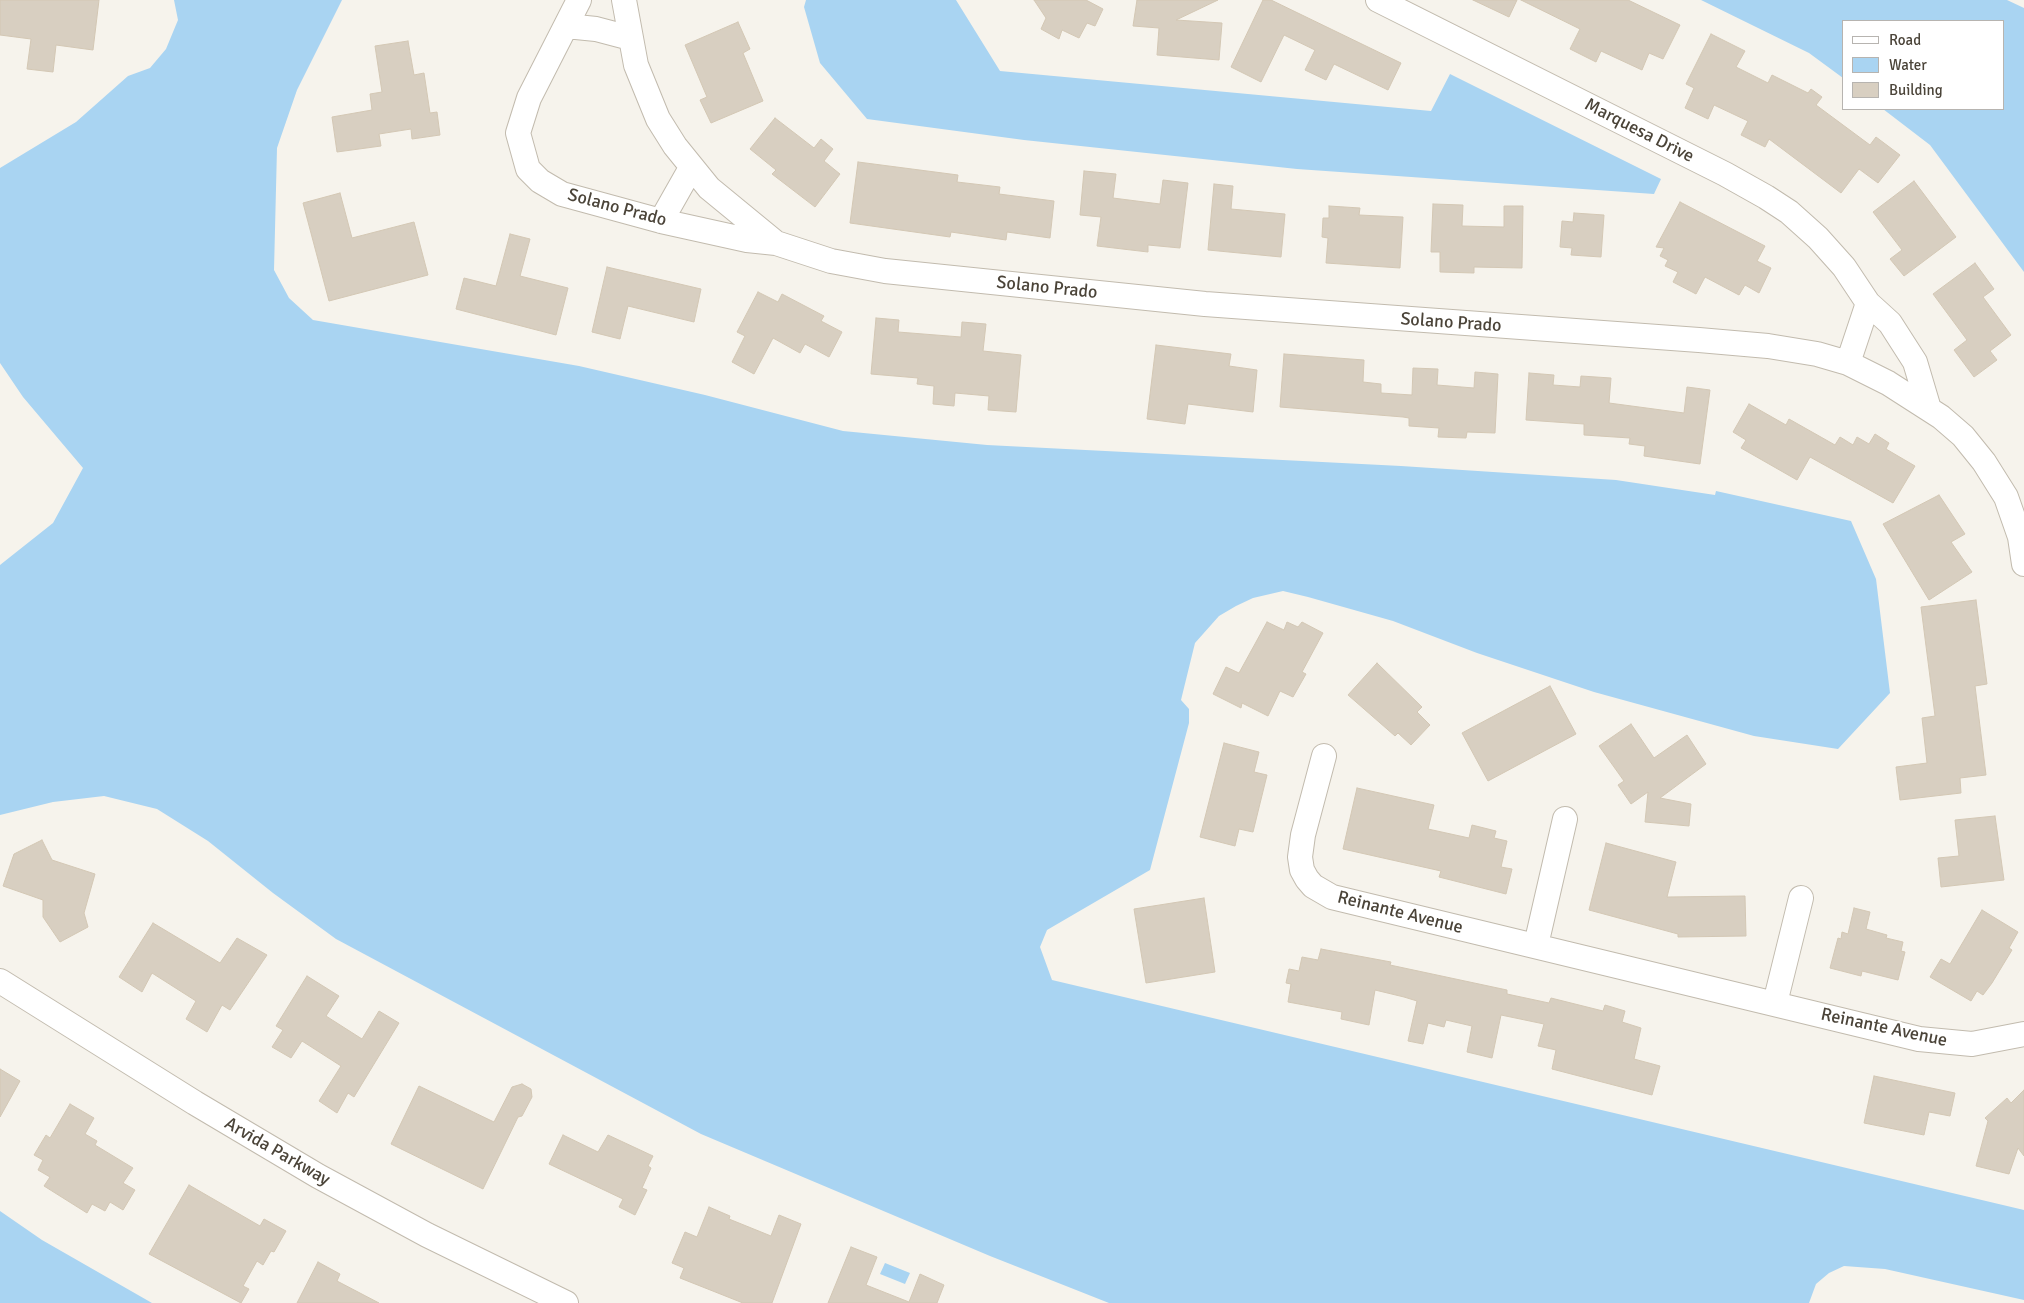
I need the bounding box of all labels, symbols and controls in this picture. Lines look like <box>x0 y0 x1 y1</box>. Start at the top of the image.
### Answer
legend <box>1842 20 2004 110</box>
text: Road <box>1889 31 1921 49</box>
text: Water <box>1889 56 1927 74</box>
text: Building <box>1889 81 1943 99</box>
street label: Marquesa Drive <box>1581 94 1697 168</box>
street label: Solano Prado <box>565 184 669 232</box>
street label: Solano Prado <box>995 272 1099 304</box>
street label: Solano Prado <box>1400 309 1502 337</box>
street label: Reinante Avenue <box>1335 887 1465 939</box>
street label: Reinante Avenue <box>1819 1004 1949 1052</box>
street label: Arvida Parkway <box>220 1113 334 1191</box>

